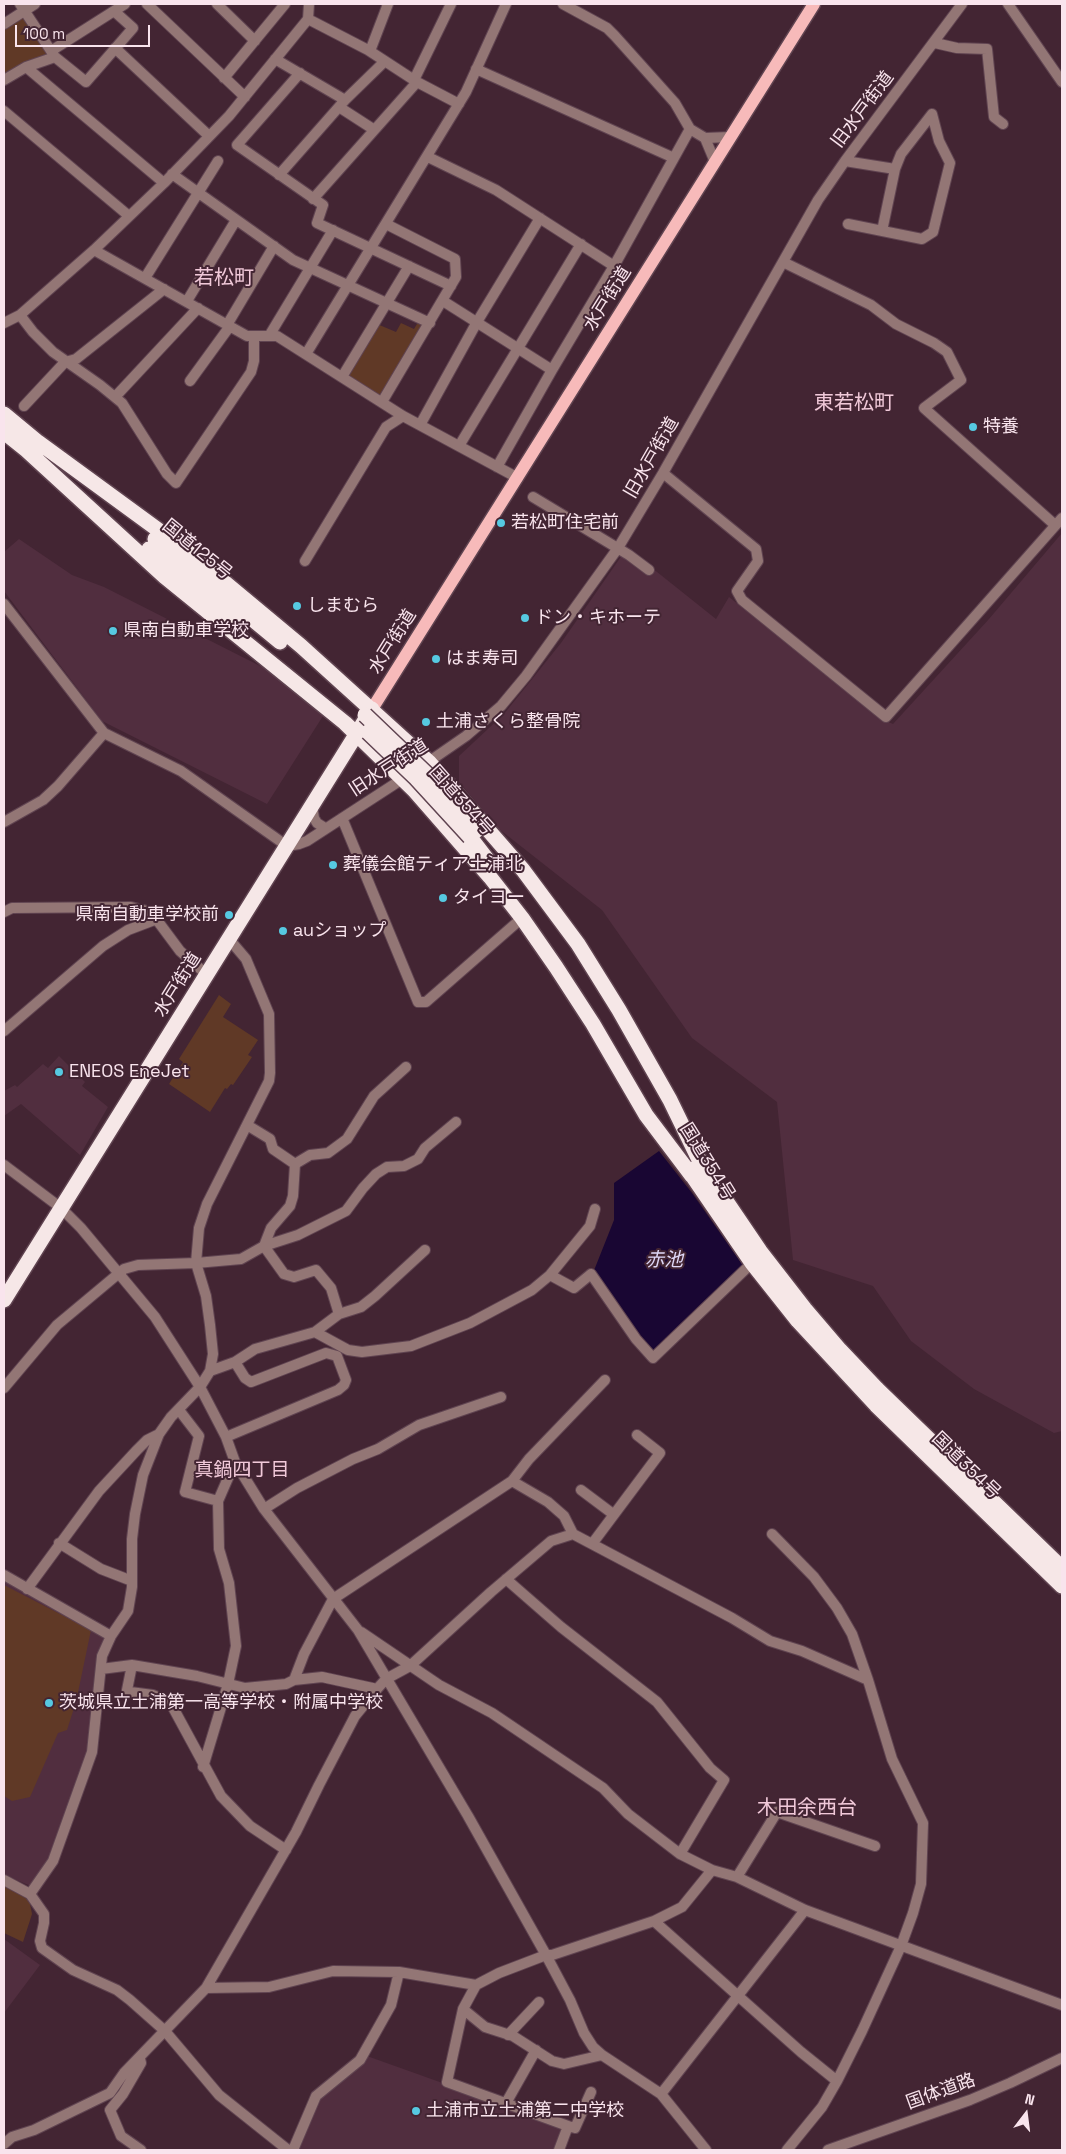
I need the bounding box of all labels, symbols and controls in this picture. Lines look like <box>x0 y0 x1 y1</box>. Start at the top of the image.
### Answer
scale bar <box>18 15 152 47</box>
text: 100 m <box>23 24 65 43</box>
street label: 旧水戸街道 <box>827 68 899 152</box>
street label: 水戸街道 <box>580 263 636 335</box>
district label: 若松町 <box>194 267 254 291</box>
district label: 東若松町 <box>814 392 894 416</box>
street label: 旧水戸街道 <box>620 414 684 502</box>
place label: 特養 <box>983 416 1019 438</box>
marker: 特養 <box>967 421 979 433</box>
place label: 若松町住宅前 <box>511 512 619 534</box>
street label: 国道125号 <box>158 515 236 585</box>
marker: 若松町住宅前 <box>495 517 507 529</box>
place label: しまむら <box>307 595 379 617</box>
marker: しまむら <box>291 600 303 612</box>
street label: 水戸街道 <box>365 606 421 678</box>
place label: ドン・キホーテ <box>535 607 661 629</box>
marker: ドン・キホーテ <box>519 612 531 624</box>
place label: 県南自動車学校 <box>123 620 249 642</box>
marker: 県南自動車学校 <box>107 625 119 637</box>
place label: はま寿司 <box>446 648 518 670</box>
marker: はま寿司 <box>430 653 442 665</box>
place label: 土浦さくら整骨院 <box>436 711 580 733</box>
marker: 土浦さくら整骨院 <box>420 716 432 728</box>
street label: 旧水戸街道 <box>345 734 433 802</box>
street label: 国道354号 <box>424 761 498 841</box>
place label: 葬儀会館ティア土浦北 <box>343 854 523 876</box>
marker: 葬儀会館ティア土浦北 <box>327 859 339 871</box>
place label: タイヨー <box>453 887 525 909</box>
marker: タイヨー <box>437 892 449 904</box>
place label: 県南自動車学校前 <box>75 904 219 926</box>
marker: 県南自動車学校前 <box>223 909 235 921</box>
place label: auショップ <box>293 920 386 942</box>
marker: auショップ <box>277 925 289 937</box>
street label: 水戸街道 <box>150 949 206 1021</box>
place label: ENEOS EneJet <box>69 1061 190 1083</box>
marker: ENEOS EneJet <box>53 1066 65 1078</box>
street label: 国道354号 <box>675 1119 739 1205</box>
water label: 赤池 <box>645 1250 683 1272</box>
street label: 国道354号 <box>927 1428 1005 1504</box>
district label: 真鍋四丁目 <box>195 1460 289 1482</box>
place label: 茨城県立土浦第一高等学校・附属中学校 <box>59 1692 383 1714</box>
marker: 茨城県立土浦第一高等学校・附属中学校 <box>43 1697 55 1709</box>
district label: 木田余西台 <box>757 1797 857 1821</box>
street label: 国体道路 <box>903 2070 979 2114</box>
north arrow <box>1001 2089 1051 2139</box>
text: N <box>1023 2090 1037 2109</box>
place label: 土浦市立土浦第二中学校 <box>426 2100 624 2122</box>
marker: 土浦市立土浦第二中学校 <box>410 2105 422 2117</box>

